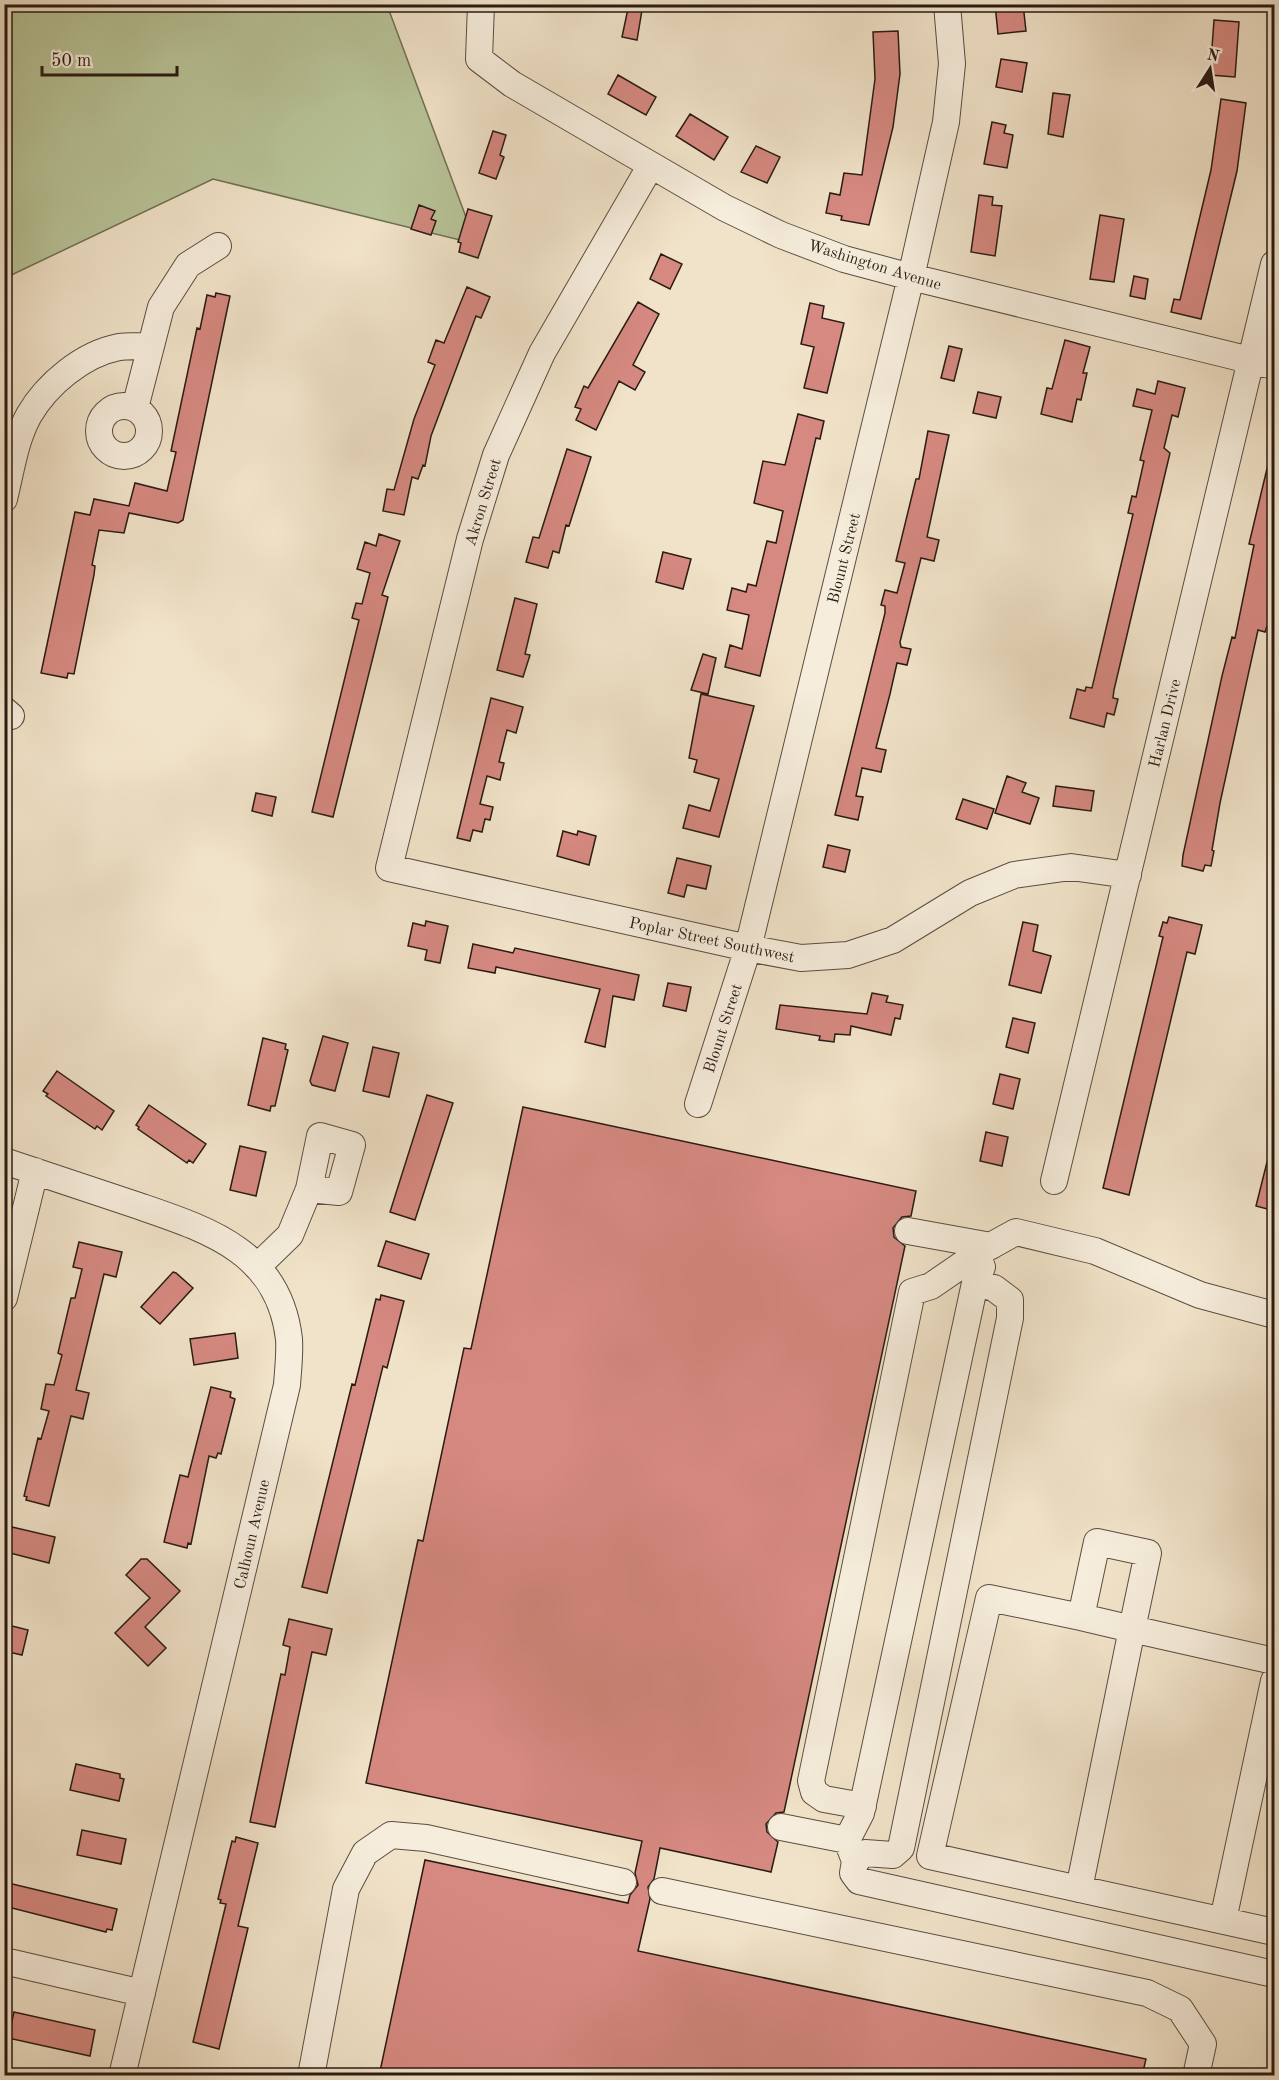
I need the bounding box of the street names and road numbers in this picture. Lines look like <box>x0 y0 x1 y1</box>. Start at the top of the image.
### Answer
street label: Washington Avenue <box>806 238 943 294</box>
street label: Akron Street <box>463 457 505 548</box>
street label: Blount Street <box>826 511 864 606</box>
street label: Harlan Drive <box>1147 677 1185 769</box>
street label: Poplar Street Southwest <box>627 916 796 966</box>
street label: Blount Street <box>702 982 746 1075</box>
street label: Calhoun Avenue <box>233 1478 273 1591</box>

